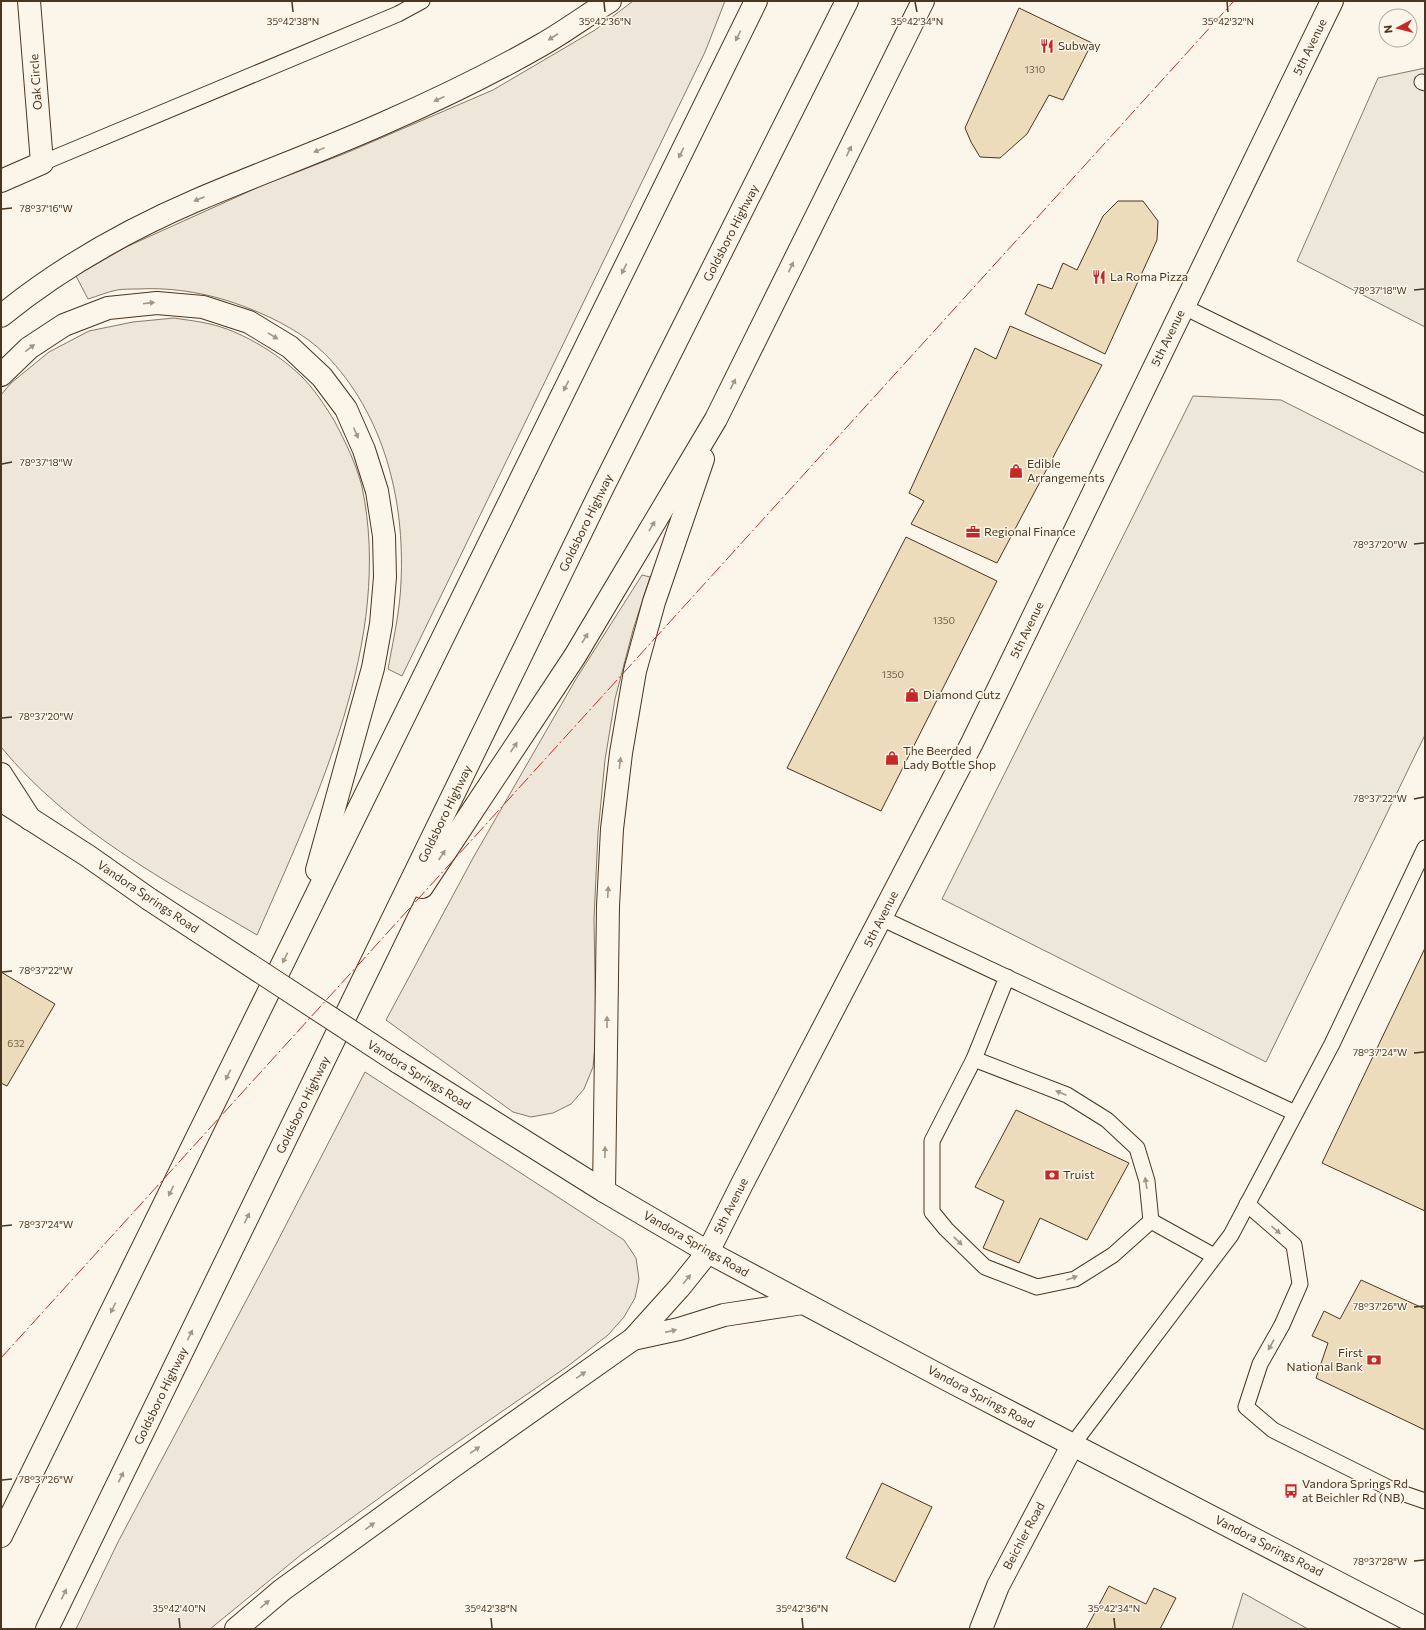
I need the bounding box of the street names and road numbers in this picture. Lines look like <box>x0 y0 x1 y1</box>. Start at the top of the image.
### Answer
street label: 5th Avenue <box>1289 16 1329 77</box>
street label: Oak Circle <box>26 54 44 111</box>
street label: Goldsboro Highway <box>700 182 761 283</box>
street label: 5th Avenue <box>1147 307 1187 368</box>
street label: Goldsboro Highway <box>555 471 615 574</box>
street label: 5th Avenue <box>1006 599 1046 660</box>
street label: Goldsboro Highway <box>414 762 474 865</box>
street label: Vandora Springs Road <box>95 857 202 935</box>
street label: 5th Avenue <box>860 888 900 949</box>
street label: Vandora Springs Road <box>365 1037 474 1112</box>
street label: Goldsboro Highway <box>272 1053 332 1156</box>
street label: 5th Avenue <box>710 1175 750 1236</box>
street label: Vandora Springs Road <box>641 1207 752 1279</box>
street label: Goldsboro Highway <box>130 1344 190 1447</box>
street label: Vandora Springs Road <box>926 1362 1037 1430</box>
street label: Beichler Road <box>999 1499 1047 1572</box>
street label: Vandora Springs Road <box>1213 1512 1326 1578</box>

